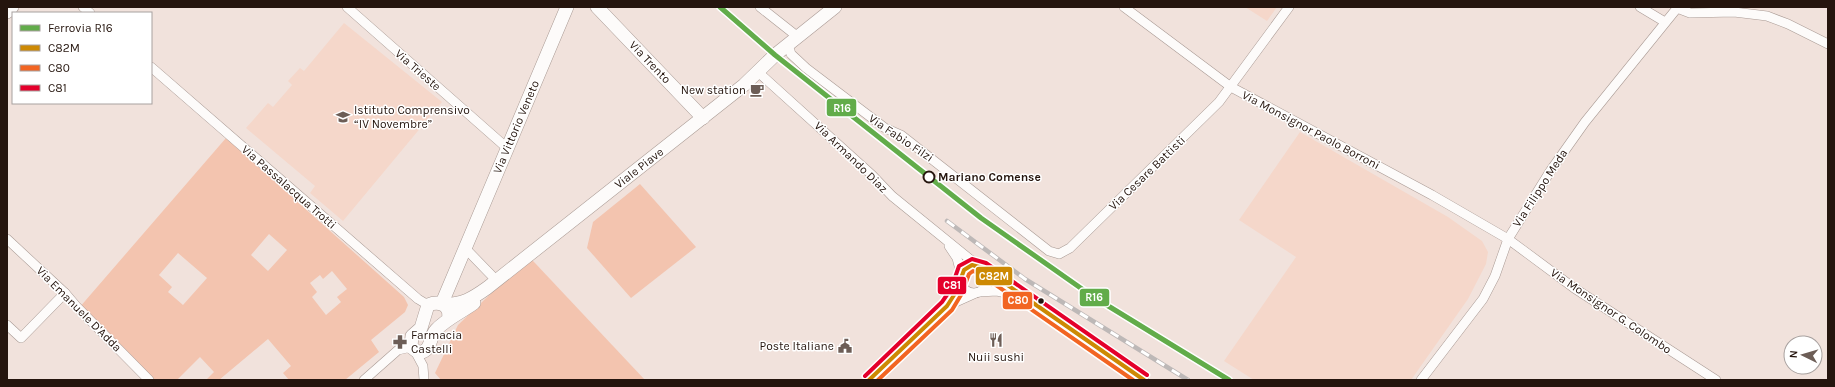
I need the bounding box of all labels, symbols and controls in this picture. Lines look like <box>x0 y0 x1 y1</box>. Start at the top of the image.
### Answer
legend <box>12 12 152 104</box>
text: Ferrovia R16 <box>48 21 113 35</box>
street label: Via Trento <box>626 38 674 86</box>
text: C82M <box>48 41 80 55</box>
street label: Via Trieste <box>392 46 444 94</box>
text: C80 <box>48 61 70 75</box>
street label: Via Vittorio Veneto <box>490 78 542 176</box>
text: C81 <box>48 81 67 95</box>
cafe icon: New station <box>749 82 765 98</box>
place label: New station <box>681 83 746 97</box>
street label: Via Monsignor Paolo Borroni <box>1240 88 1382 172</box>
line badge: R16 <box>826 98 857 117</box>
text: R16 <box>833 102 851 115</box>
place label: Istituto Comprensivo “IV Novembre” <box>354 103 470 131</box>
school or university icon: Istituto Comprensivo “IV Novembre” <box>335 109 351 125</box>
street label: Via Fabio Filzi <box>866 111 936 165</box>
street label: Via Armando Diaz <box>811 118 891 196</box>
street label: Via Cesare Battisti <box>1106 133 1188 213</box>
street label: Via Passalacqua Trotti <box>239 142 339 232</box>
street label: Viale Piave <box>612 145 666 191</box>
street label: Via Filippo Meda <box>1510 146 1570 230</box>
marker: Mariano Comense <box>922 170 936 184</box>
place label: Mariano Comense <box>938 170 1041 184</box>
street label: Via Emanuele D'Adda <box>34 264 124 354</box>
street label: Via Monsignor G. Colombo <box>1548 265 1674 357</box>
line badge: C82M <box>975 266 1013 286</box>
text: C82M <box>979 270 1009 283</box>
line badge: C81 <box>937 276 967 295</box>
text: C81 <box>943 279 961 292</box>
line badge: R16 <box>1079 288 1110 307</box>
line badge: C80 <box>1002 291 1033 310</box>
text: R16 <box>1085 291 1103 304</box>
text: C80 <box>1007 294 1029 307</box>
unlabelled marker <box>1036 296 1046 306</box>
place label: Farmacia Castelli <box>411 328 462 356</box>
restaurant icon: Nuii sushi <box>988 332 1004 348</box>
pharmacy icon: Farmacia Castelli <box>392 334 408 350</box>
north arrow <box>1783 335 1823 375</box>
public building icon: Poste Italiane <box>837 338 853 354</box>
place label: Poste Italiane <box>760 339 834 353</box>
place label: Nuii sushi <box>968 350 1024 364</box>
text: N <box>1787 350 1800 359</box>

